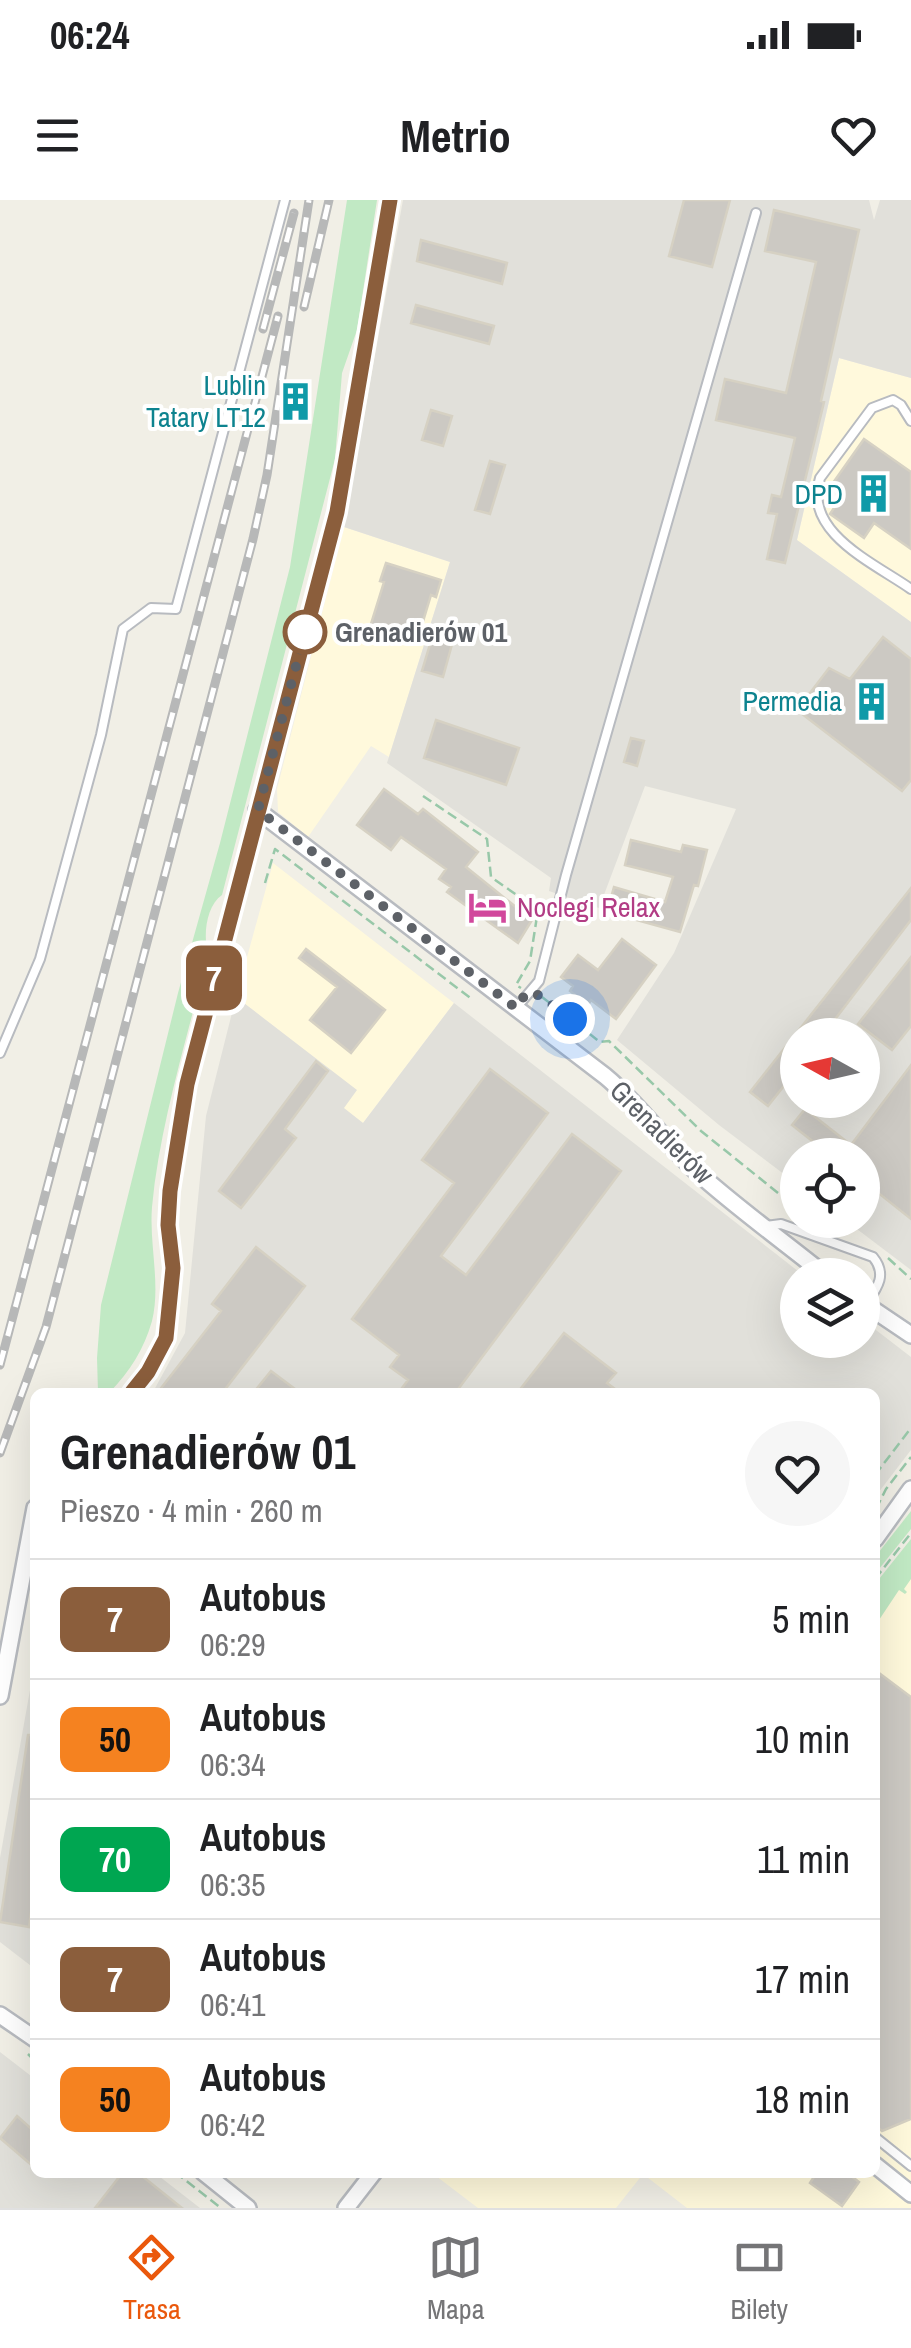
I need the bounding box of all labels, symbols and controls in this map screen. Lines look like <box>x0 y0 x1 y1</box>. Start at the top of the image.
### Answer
text: 06:24 <box>50 10 130 61</box>
text: Metrio <box>400 105 511 166</box>
icon: menu <box>30 108 85 163</box>
icon: heart <box>826 108 881 163</box>
place label: Lublin Tatary LT12 <box>146 366 266 436</box>
building icon: Lublin Tatary LT12 <box>275 380 317 422</box>
building icon: DPD <box>852 473 894 515</box>
place label: DPD <box>795 475 843 513</box>
marker: Grenadierów 01 <box>284 611 326 653</box>
place label: Grenadierów 01 <box>335 613 508 651</box>
building icon: Permedia <box>851 680 893 722</box>
place label: Permedia <box>742 682 842 720</box>
hotel icon: Noclegi Relax <box>466 886 508 928</box>
place label: Noclegi Relax <box>517 888 660 926</box>
line badge: 7 <box>182 946 246 1010</box>
text: 7 <box>206 955 222 1002</box>
your location <box>545 994 595 1044</box>
north arrow <box>780 1018 880 1118</box>
map controls <box>780 1018 880 1358</box>
street label: Grenadierów <box>602 1072 723 1193</box>
button: locate <box>780 1138 880 1238</box>
button: layers <box>780 1258 880 1358</box>
text: Grenadierów 01 <box>60 1419 355 1484</box>
button: heart <box>745 1421 850 1526</box>
text: Pieszo · 4 min · 260 m <box>60 1489 323 1532</box>
text: Autobus <box>200 1572 326 1623</box>
text: 5 min <box>772 1594 850 1645</box>
text: 7 <box>107 1596 123 1643</box>
text: 06:29 <box>200 1623 266 1666</box>
text: Autobus <box>200 1692 326 1743</box>
text: 10 min <box>755 1714 850 1765</box>
text: 50 <box>99 1716 131 1763</box>
text: 06:34 <box>200 1743 266 1786</box>
text: Autobus <box>200 1812 326 1863</box>
text: 11 min <box>757 1834 850 1885</box>
text: 70 <box>99 1836 131 1883</box>
text: 06:35 <box>200 1863 266 1906</box>
text: Autobus <box>200 1932 326 1983</box>
text: 17 min <box>755 1954 850 2005</box>
text: 7 <box>107 1956 123 2003</box>
text: 06:41 <box>200 1983 266 2026</box>
text: Autobus <box>200 2052 326 2103</box>
text: 18 min <box>755 2074 850 2125</box>
text: 50 <box>99 2076 131 2123</box>
text: 06:42 <box>200 2103 266 2146</box>
tab: Trasa <box>123 2230 181 2328</box>
tab: Mapa <box>427 2230 484 2328</box>
tab: Bilety <box>730 2230 788 2328</box>

